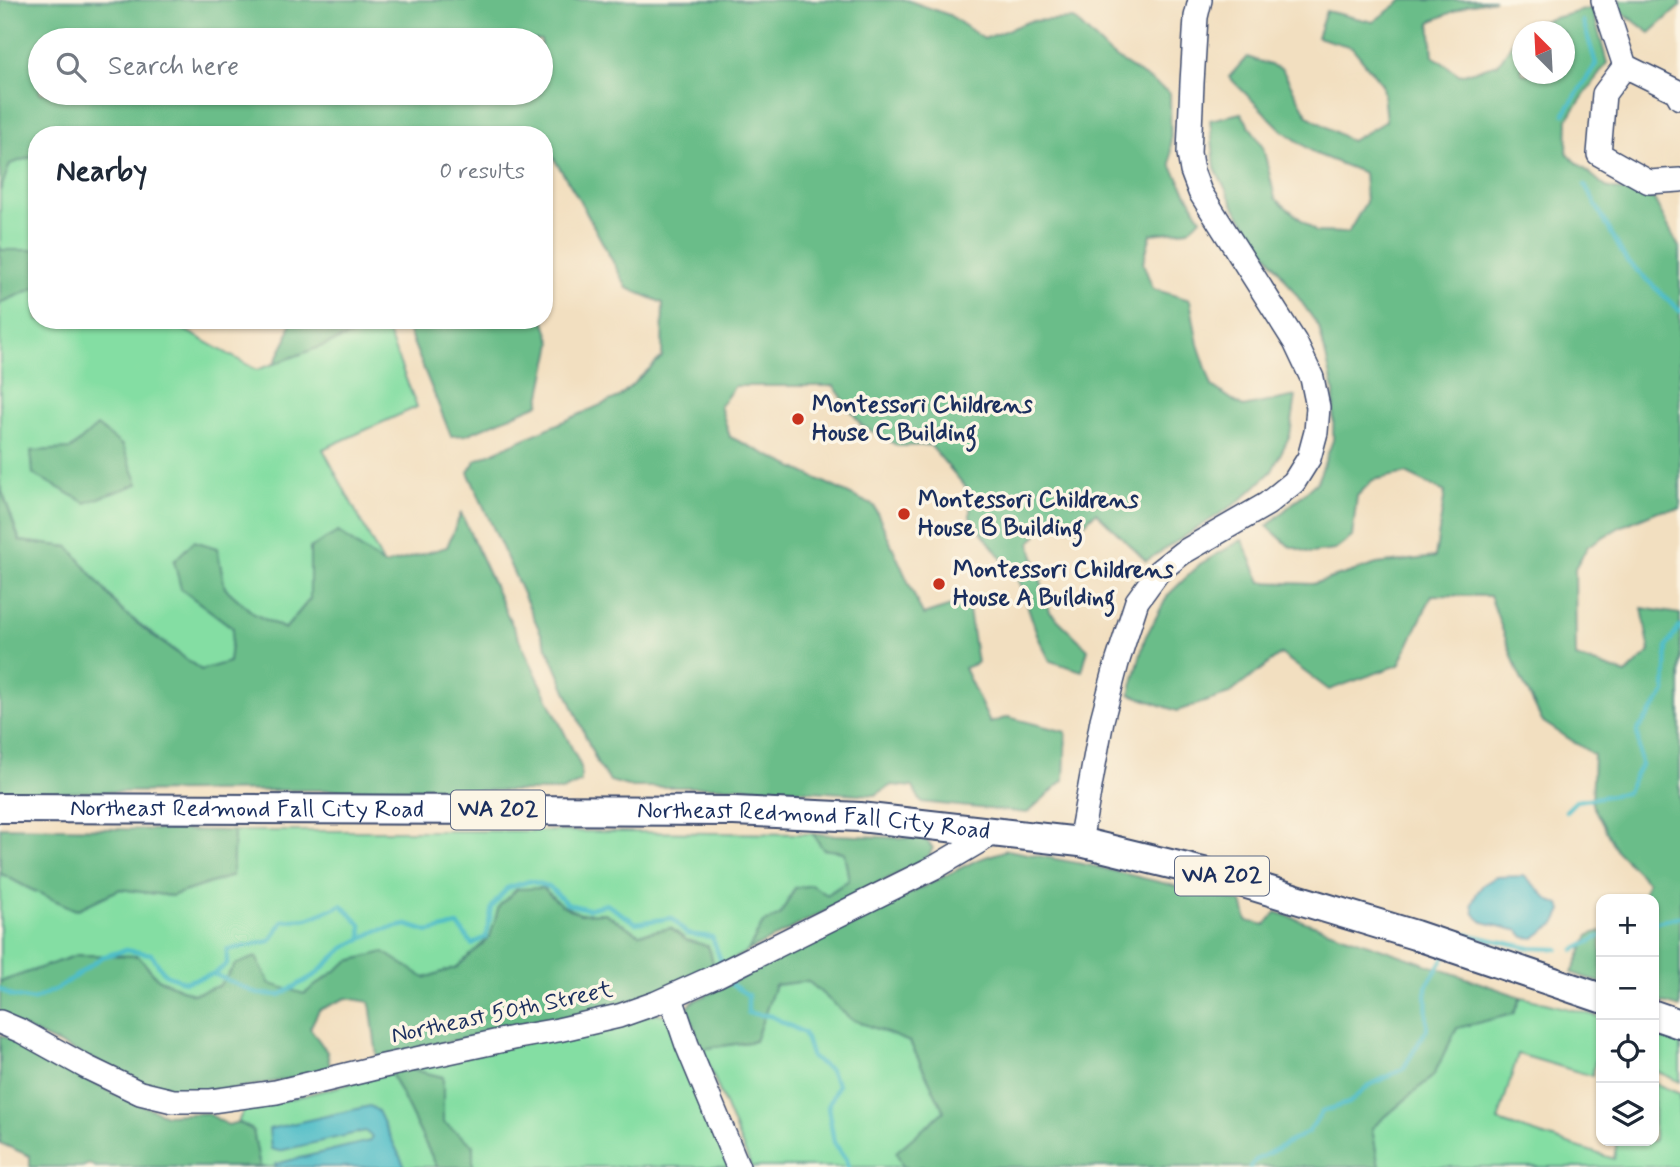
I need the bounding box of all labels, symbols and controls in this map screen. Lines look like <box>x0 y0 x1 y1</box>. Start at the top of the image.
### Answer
north arrow <box>1512 21 1575 84</box>
search box <box>28 28 553 105</box>
icon: search <box>52 48 90 86</box>
text: Search here <box>108 50 239 84</box>
text: Nearby <box>56 152 147 191</box>
text: 0 results <box>439 157 525 187</box>
place label: Montessori Childrens House C Building <box>812 390 1033 452</box>
marker: Montessori Childrens House C Building <box>790 411 806 427</box>
place label: Montessori Childrens House B Building <box>918 485 1139 547</box>
marker: Montessori Childrens House B Building <box>896 506 912 522</box>
place label: Montessori Childrens House A Building <box>953 555 1174 617</box>
marker: Montessori Childrens House A Building <box>931 576 947 592</box>
road number: WA 202 <box>451 790 545 830</box>
street label: Northeast Redmond Fall City Road <box>70 793 424 825</box>
street label: Northeast Redmond Fall City Road <box>637 795 992 847</box>
road number: WA 202 <box>1175 856 1269 896</box>
map controls <box>1596 894 1659 1146</box>
button: + <box>1596 894 1659 957</box>
button: − <box>1596 957 1659 1020</box>
street label: Northeast 50th Street <box>388 974 616 1052</box>
button: locate <box>1596 1020 1659 1083</box>
button: layers <box>1596 1083 1659 1146</box>

